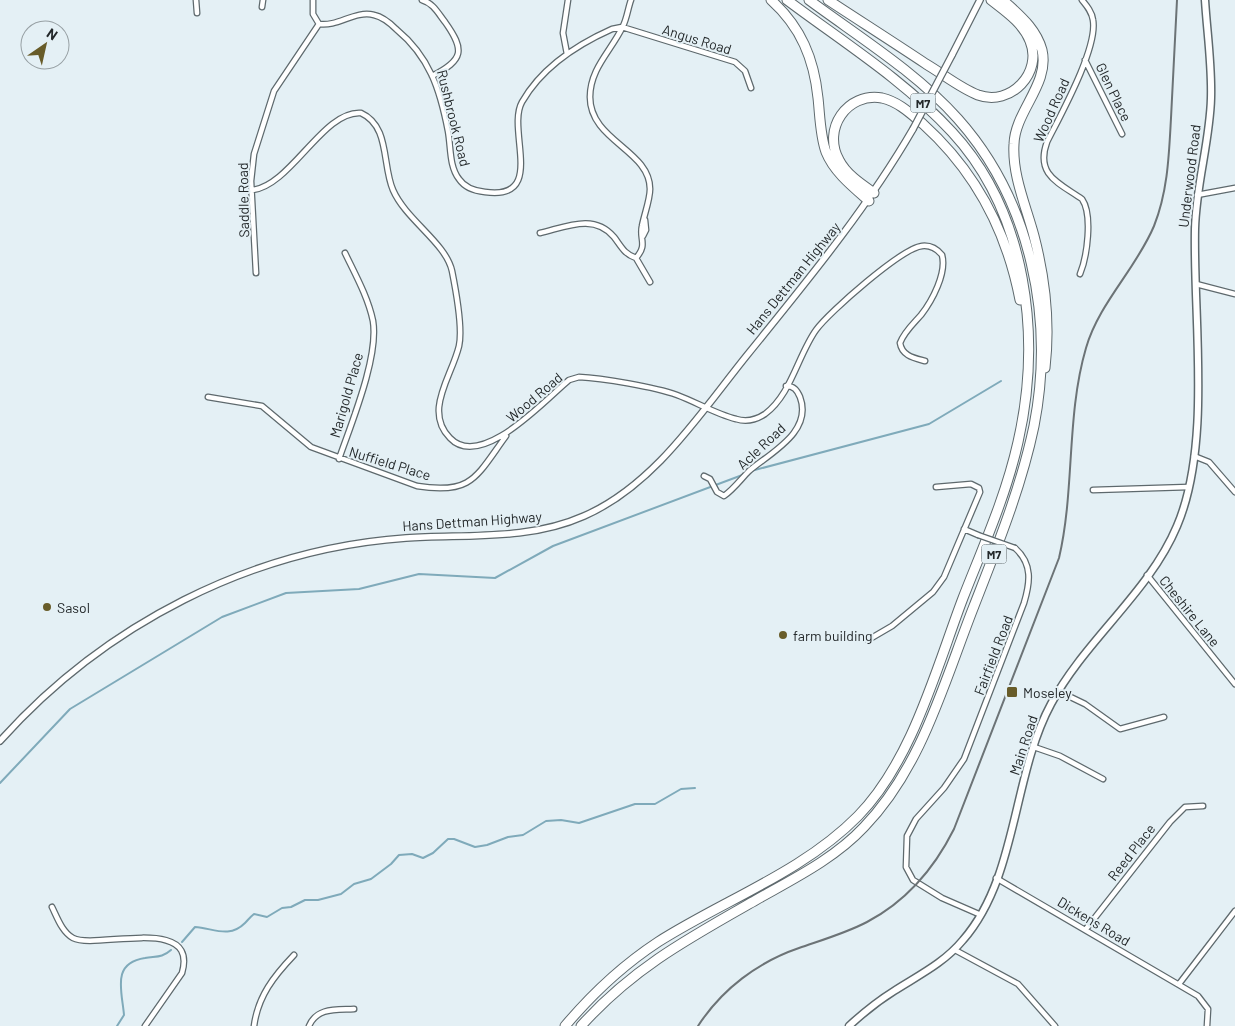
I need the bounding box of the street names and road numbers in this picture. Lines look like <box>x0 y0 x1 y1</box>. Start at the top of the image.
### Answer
street label: Angus Road <box>660 20 734 58</box>
street label: Glen Place <box>1093 60 1135 124</box>
street label: Rushbrook Road <box>434 68 474 168</box>
street label: Wood Road <box>1029 75 1073 145</box>
road number: M7 <box>910 94 936 112</box>
street label: Underwood Road <box>1174 124 1204 228</box>
street label: Saddle Road <box>234 162 252 238</box>
street label: Hans Dettman Highway <box>742 218 844 338</box>
street label: Marigold Place <box>326 350 366 440</box>
street label: Wood Road <box>502 369 566 425</box>
street label: Acle Road <box>733 419 789 473</box>
street label: Nuffield Place <box>347 443 433 483</box>
street label: Hans Dettman Highway <box>402 508 543 534</box>
road number: M7 <box>982 544 1006 564</box>
street label: Cheshire Lane <box>1156 572 1224 650</box>
street label: Fairfield Road <box>970 613 1016 697</box>
street label: Main Road <box>1005 713 1041 777</box>
street label: Reed Place <box>1104 820 1158 884</box>
street label: Dickens Road <box>1055 893 1133 949</box>

